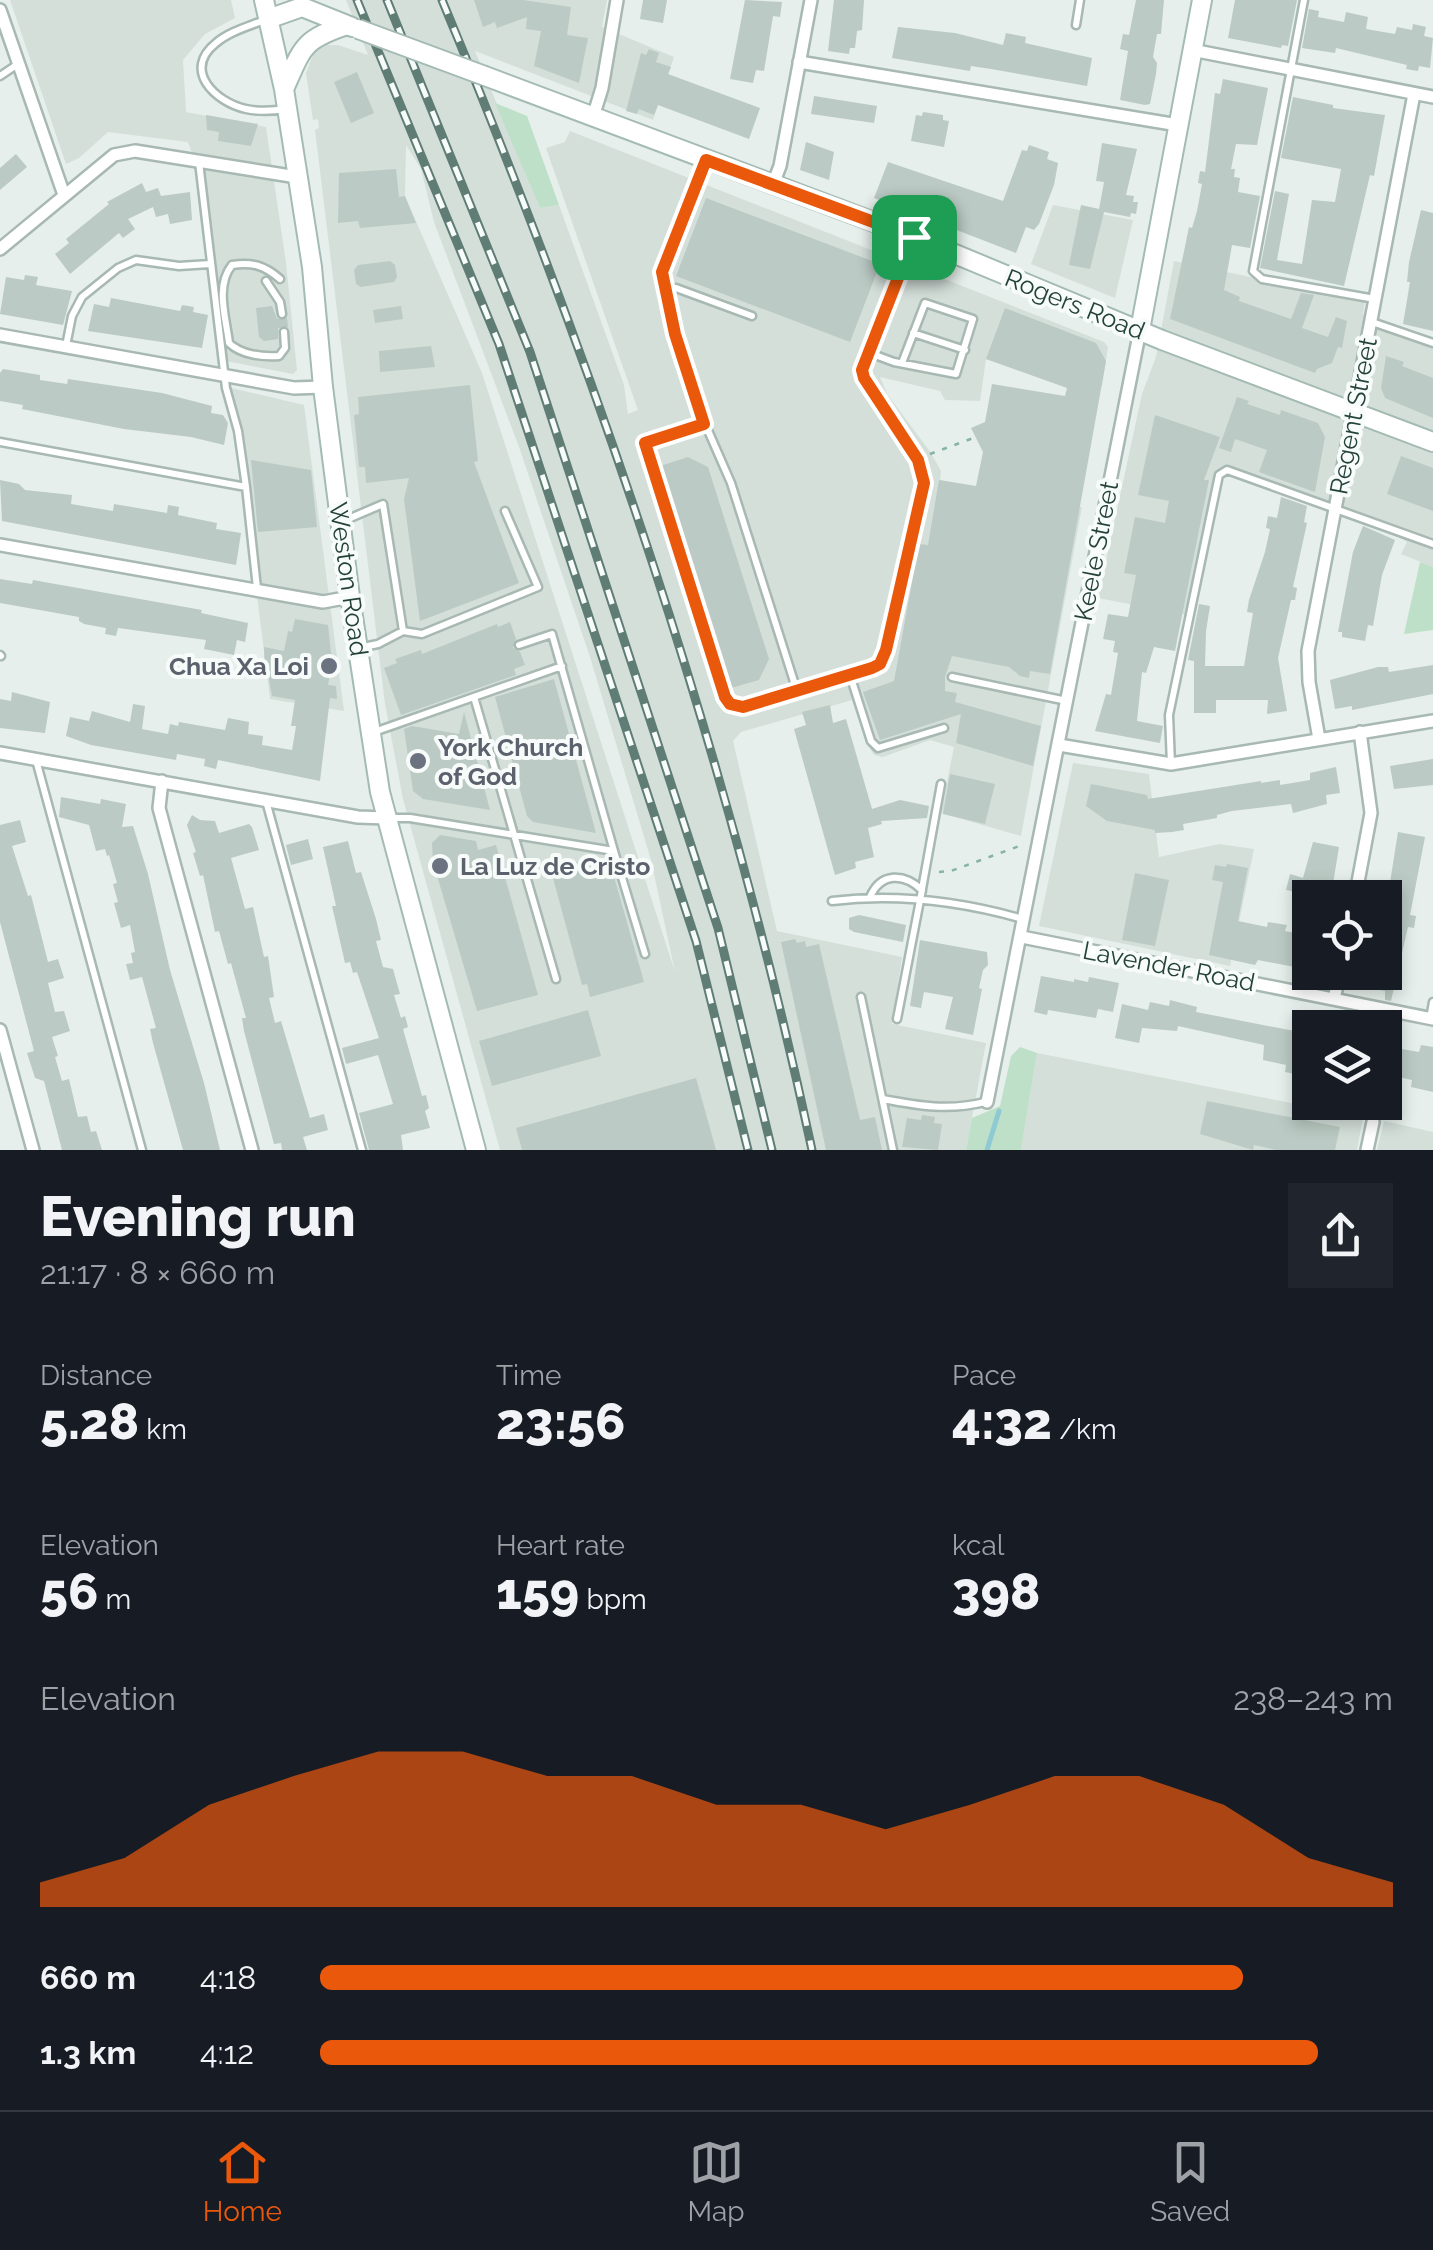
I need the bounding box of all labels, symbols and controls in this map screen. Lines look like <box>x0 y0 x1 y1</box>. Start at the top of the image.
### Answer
pin <box>872 195 957 280</box>
icon: arrive <box>887 210 942 265</box>
street label: Rogers Road <box>1001 262 1149 346</box>
street label: Regent Street <box>1323 334 1383 497</box>
street label: Keele Street <box>1068 478 1124 623</box>
street label: Weston Road <box>323 500 375 658</box>
place label: Chua Xa Loi <box>169 651 309 681</box>
marker: Chua Xa Loi <box>318 655 340 677</box>
place label: York Church of God <box>438 732 583 791</box>
marker: York Church of God <box>407 750 429 772</box>
place label: La Luz de Cristo <box>460 851 651 881</box>
marker: La Luz de Cristo <box>429 855 451 877</box>
map controls <box>1292 880 1402 1120</box>
button: locate <box>1292 880 1402 990</box>
street label: Lavender Road <box>1080 935 1258 997</box>
button: layers <box>1292 1010 1402 1120</box>
button: share <box>1288 1183 1393 1288</box>
text: Evening run <box>40 1184 356 1249</box>
text: 21:17 · 8 × 660 m <box>40 1254 275 1291</box>
text: Distance <box>40 1359 152 1392</box>
text: Time <box>496 1359 561 1392</box>
text: Pace <box>952 1359 1016 1392</box>
text: 5.28 <box>40 1392 139 1451</box>
text: 23:56 <box>496 1392 625 1451</box>
text: 4:32 <box>952 1392 1052 1451</box>
text: km <box>139 1413 187 1446</box>
text: /km <box>1052 1413 1117 1446</box>
text: Elevation <box>40 1529 159 1562</box>
text: Heart rate <box>496 1529 625 1562</box>
text: kcal <box>952 1529 1004 1562</box>
text: 56 <box>40 1562 98 1621</box>
text: 159 <box>496 1562 579 1621</box>
text: 398 <box>952 1562 1040 1621</box>
text: m <box>98 1583 131 1616</box>
text: bpm <box>579 1583 647 1616</box>
text: Elevation <box>40 1680 176 1717</box>
text: 238–243 m <box>1233 1680 1393 1717</box>
text: 660 m <box>40 1959 136 1996</box>
text: 4:18 <box>200 1959 256 1996</box>
text: 1.3 km <box>40 2034 136 2071</box>
text: 4:12 <box>200 2034 254 2071</box>
tab: Home <box>203 2135 282 2228</box>
tab: Map <box>688 2135 745 2228</box>
tab: Saved <box>1150 2135 1230 2228</box>

